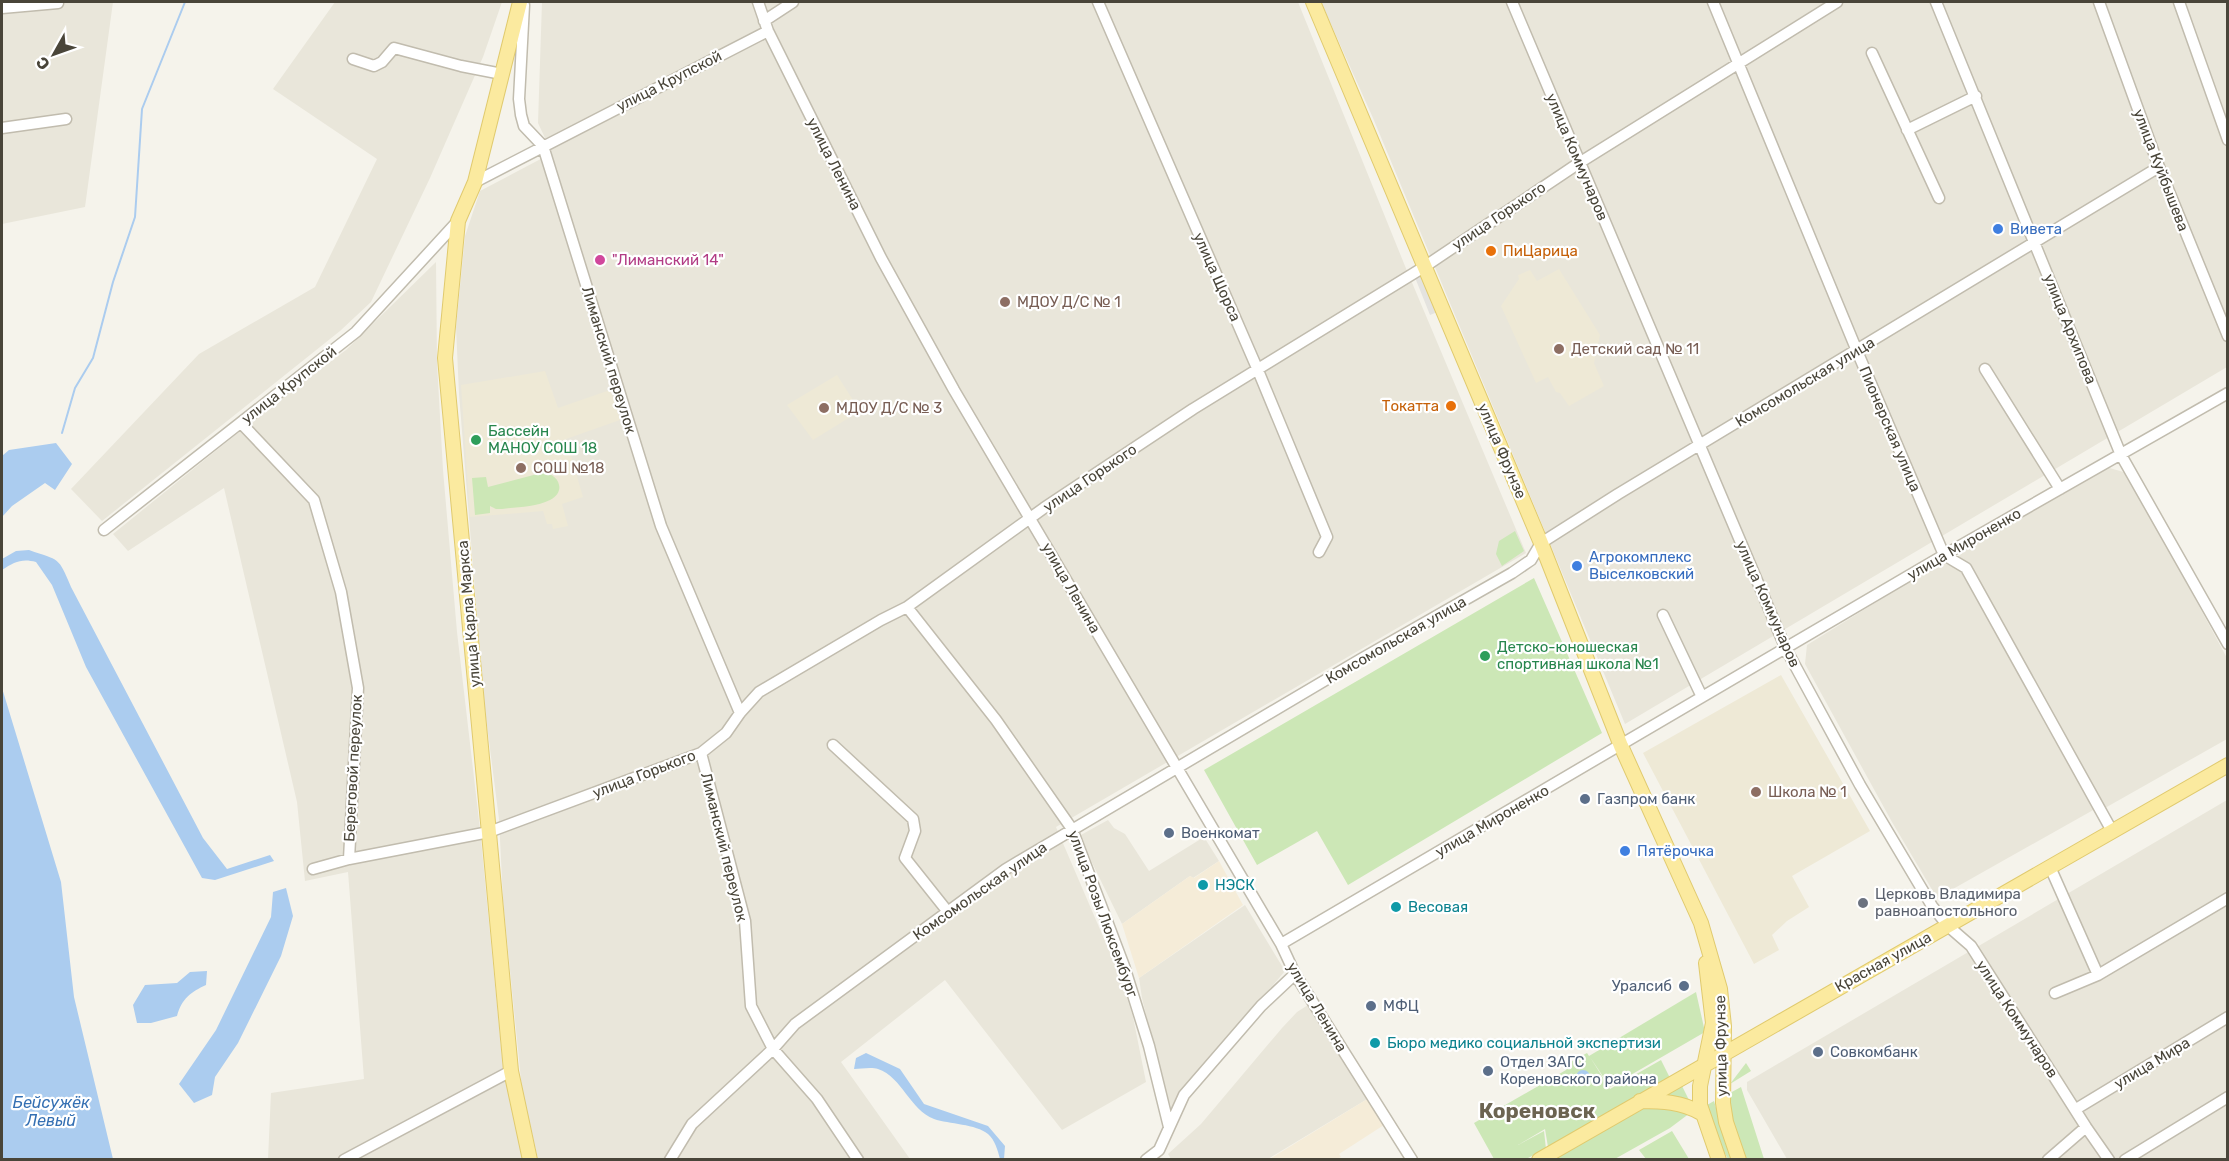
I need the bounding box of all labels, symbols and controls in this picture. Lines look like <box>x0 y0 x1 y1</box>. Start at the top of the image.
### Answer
north arrow <box>24 24 84 84</box>
street label: улица Крупской <box>613 47 725 115</box>
text: С <box>32 53 54 74</box>
street label: улица Коммунаров <box>1542 91 1612 223</box>
street label: улица Куйбышева <box>2129 106 2193 234</box>
street label: улица Ленина <box>803 115 865 213</box>
street label: улица Горького <box>1449 178 1549 254</box>
place label: Вивета <box>2010 220 2062 238</box>
marker: Вивета <box>1991 222 2005 236</box>
street label: улица Щорса <box>1189 230 1245 324</box>
place label: ПиЦарица <box>1503 242 1578 260</box>
marker: ПиЦарица <box>1484 244 1498 258</box>
place label: "Лиманский 14" <box>612 251 724 269</box>
marker: "Лиманский 14" <box>593 253 607 267</box>
street label: улица Архипова <box>2040 271 2100 387</box>
street label: Лиманский переулок <box>578 284 640 436</box>
place label: МДОУ Д/С № 1 <box>1017 293 1121 311</box>
marker: МДОУ Д/С № 1 <box>998 295 1012 309</box>
street label: Комсомольская улица <box>1732 333 1878 431</box>
place label: Детский сад № 11 <box>1571 340 1699 358</box>
street label: улица Крупской <box>238 342 340 428</box>
marker: Детский сад № 11 <box>1552 342 1566 356</box>
street label: Пионерская улица <box>1855 364 1925 494</box>
place label: Токатта <box>1382 397 1439 415</box>
place label: МДОУ Д/С № 3 <box>836 399 942 417</box>
marker: Токатта <box>1444 399 1458 413</box>
marker: МДОУ Д/С № 3 <box>817 401 831 415</box>
street label: улица Фрунзе <box>1474 401 1530 501</box>
place label: Бассейн МАНОУ СОШ 18 <box>488 422 597 457</box>
marker: Бассейн МАНОУ СОШ 18 <box>469 433 483 447</box>
street label: улица Горького <box>1040 440 1140 516</box>
place label: СОШ №18 <box>533 459 605 477</box>
marker: СОШ №18 <box>514 461 528 475</box>
street label: улица Мироненко <box>1904 504 2024 584</box>
street label: улица Коммунаров <box>1732 538 1804 670</box>
street label: улица Карла Маркса <box>454 540 484 688</box>
street label: улица Ленина <box>1038 540 1104 636</box>
place label: Агрокомплекс Выселковский <box>1589 548 1694 583</box>
marker: Агрокомплекс Выселковский <box>1570 559 1584 573</box>
street label: Комсомольская улица <box>1322 592 1470 688</box>
place label: Детско-юношеская спортивная школа №1 <box>1497 638 1659 673</box>
marker: Детско-юношеская спортивная школа №1 <box>1478 649 1492 663</box>
street label: Береговой переулок <box>340 694 366 842</box>
street label: улица Горького <box>590 746 698 802</box>
street label: Лиманский переулок <box>697 771 751 923</box>
street label: улица Мироненко <box>1432 781 1552 861</box>
place label: Школа № 1 <box>1768 783 1847 801</box>
marker: Школа № 1 <box>1749 785 1763 799</box>
place label: Газпром банк <box>1597 790 1695 808</box>
marker: Газпром банк <box>1578 792 1592 806</box>
place label: Военкомат <box>1181 824 1260 842</box>
marker: Военкомат <box>1162 826 1176 840</box>
street label: улица Розы Люксембург <box>1064 828 1142 1001</box>
street label: Комсомольская улица <box>910 838 1050 944</box>
place label: Пятёрочка <box>1637 842 1714 860</box>
marker: Пятёрочка <box>1618 844 1632 858</box>
place label: НЭСК <box>1215 876 1255 894</box>
marker: НЭСК <box>1196 878 1210 892</box>
place label: Церковь Владимира равноапостольного <box>1875 885 2021 920</box>
marker: Церковь Владимира равноапостольного <box>1856 896 1870 910</box>
place label: Весовая <box>1408 898 1468 916</box>
marker: Весовая <box>1389 900 1403 914</box>
street label: Красная улица <box>1832 928 1934 996</box>
street label: улица Коммунаров <box>1972 957 2062 1081</box>
street label: улица Ленина <box>1283 959 1351 1055</box>
place label: Уралсиб <box>1612 977 1672 995</box>
marker: Уралсиб <box>1677 979 1691 993</box>
street label: улица Фрунзе <box>1711 995 1731 1097</box>
place label: МФЦ <box>1383 997 1419 1015</box>
marker: МФЦ <box>1364 999 1378 1013</box>
street label: улица Мира <box>2111 1033 2193 1093</box>
place label: Бюро медико социальной экспертизи <box>1387 1034 1661 1052</box>
marker: Бюро медико социальной экспертизи <box>1368 1036 1382 1050</box>
place label: Совкомбанк <box>1830 1043 1918 1061</box>
marker: Совкомбанк <box>1811 1045 1825 1059</box>
place label: Отдел ЗАГС Кореновского района <box>1500 1053 1657 1088</box>
marker: Отдел ЗАГС Кореновского района <box>1481 1064 1495 1078</box>
water label: Бейсужёк Левый <box>13 1093 90 1130</box>
district label: Кореновск <box>1479 1098 1596 1123</box>

